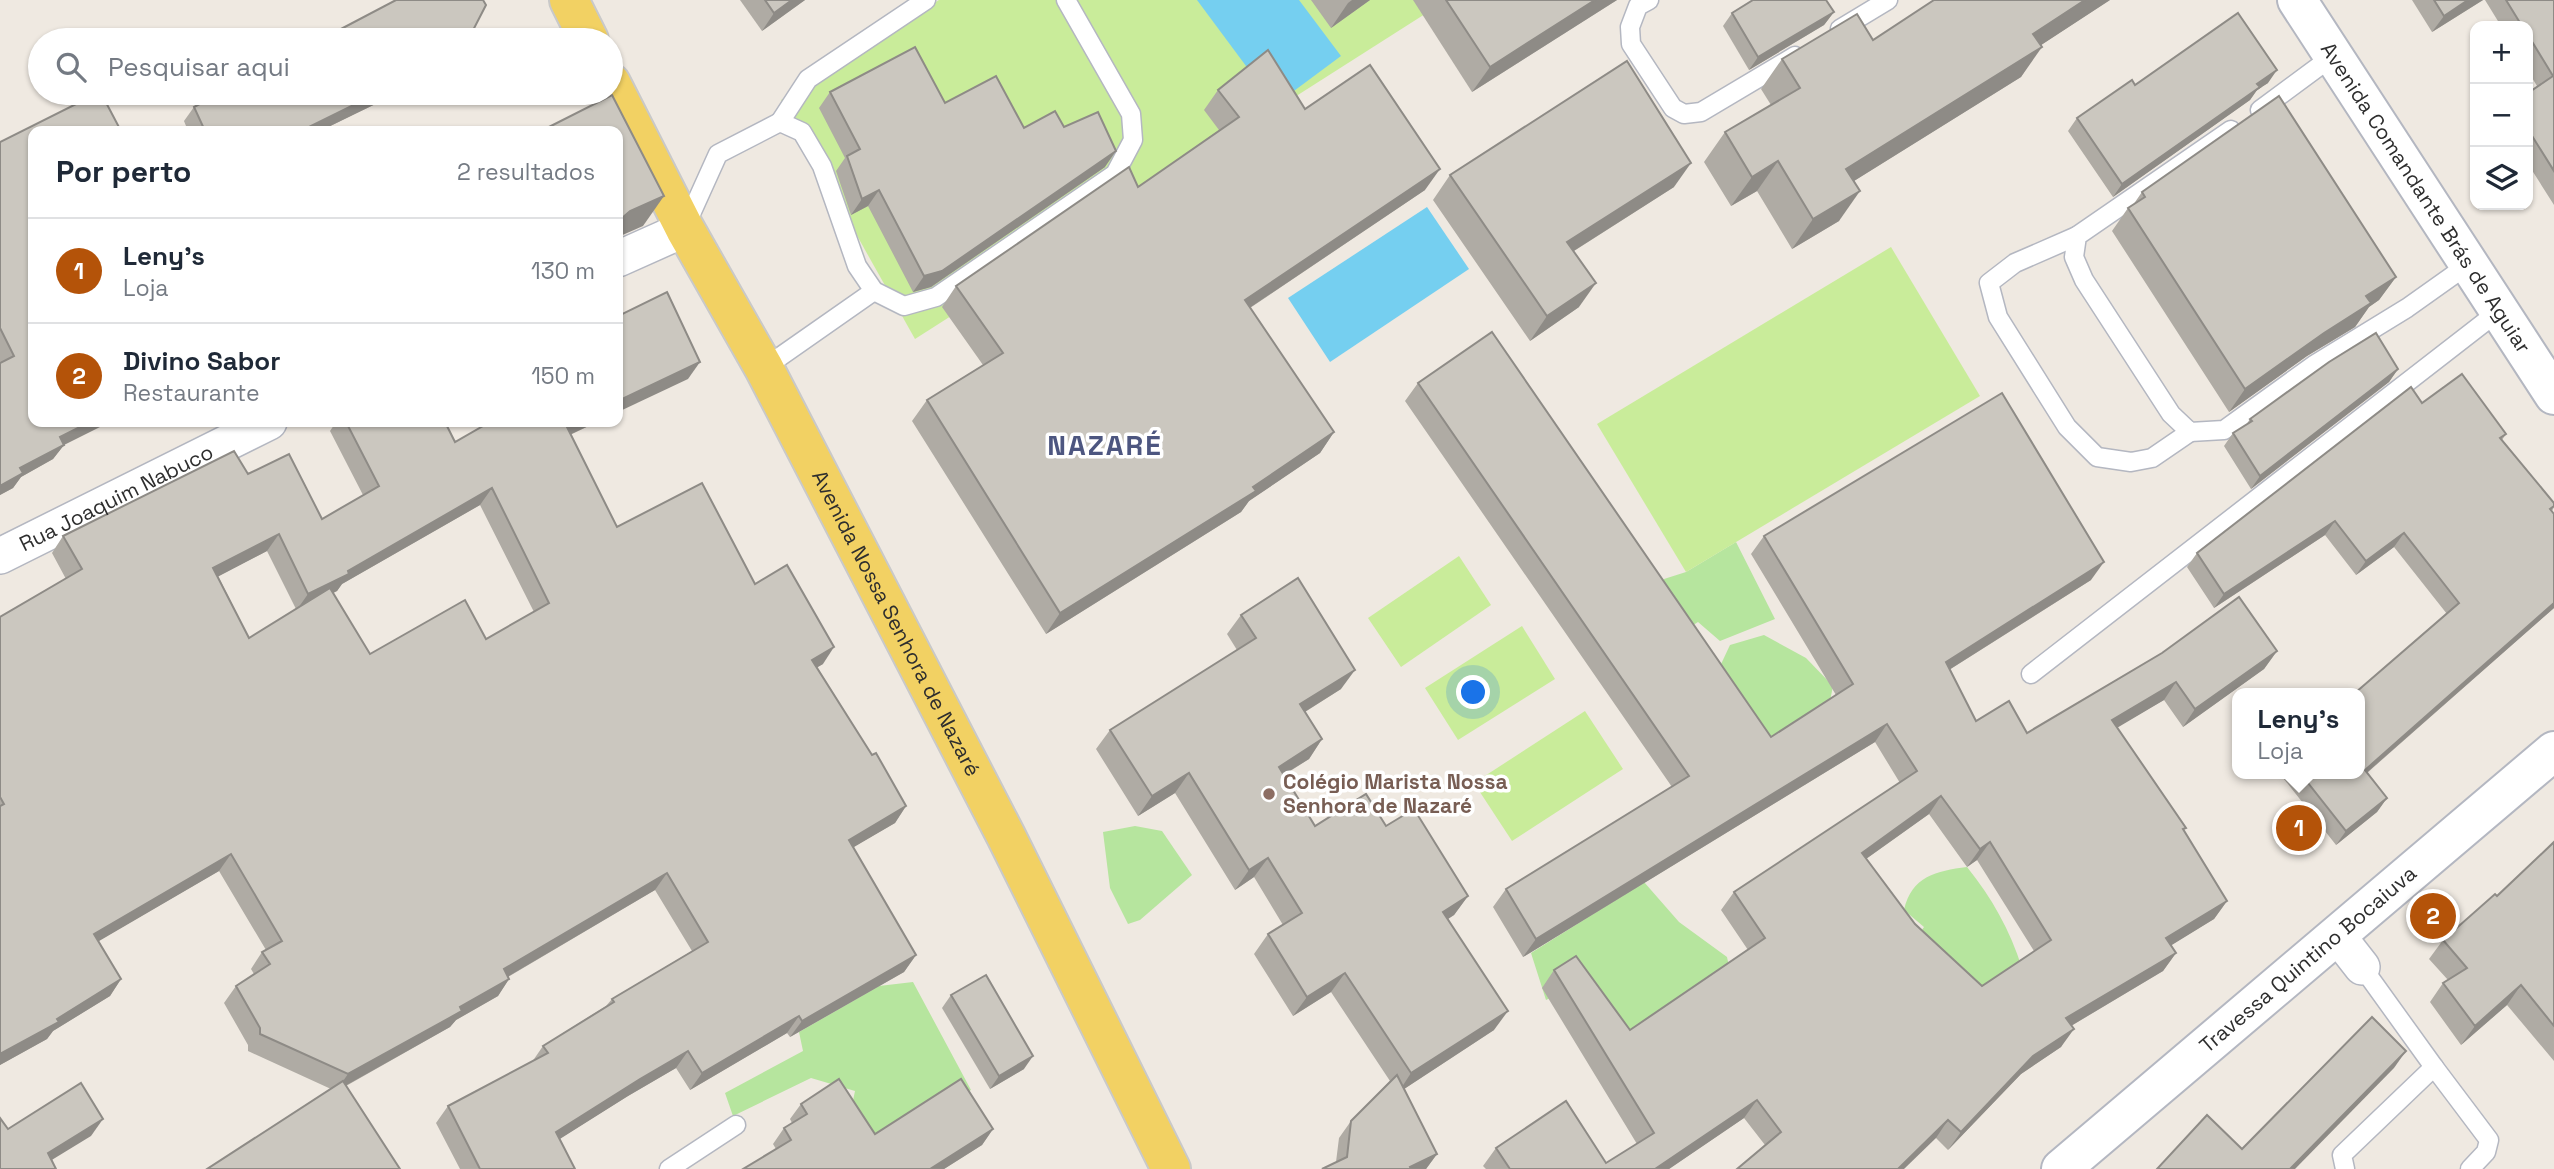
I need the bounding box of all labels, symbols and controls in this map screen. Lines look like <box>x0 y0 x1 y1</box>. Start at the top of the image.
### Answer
map controls <box>2470 21 2533 210</box>
button: + <box>2470 21 2533 84</box>
search box <box>28 28 623 105</box>
street label: Avenida Comandante Brás de Aguiar <box>2315 37 2537 358</box>
icon: search <box>52 48 90 86</box>
text: Pesquisar aqui <box>108 50 290 84</box>
button: − <box>2470 84 2533 147</box>
button: layers <box>2470 147 2533 210</box>
text: Por perto <box>56 152 191 191</box>
text: 2 resultados <box>457 157 595 187</box>
text: Leny’s <box>123 239 205 273</box>
text: 1 <box>74 256 84 286</box>
text: 130 m <box>531 256 595 286</box>
text: Loja <box>123 273 169 303</box>
text: Divino Sabor <box>123 344 281 378</box>
text: 2 <box>72 361 86 391</box>
text: 150 m <box>531 361 595 391</box>
text: Restaurante <box>123 378 260 408</box>
district label: NAZARÉ <box>1047 427 1163 463</box>
street label: Rua Joaquim Nabuco <box>15 438 218 557</box>
street label: Avenida Nossa Senhora de Nazaré <box>806 465 987 781</box>
your location <box>1456 675 1490 709</box>
popup <box>2232 688 2365 779</box>
text: Leny’s <box>2258 702 2339 736</box>
text: Loja <box>2258 736 2303 766</box>
place label: Colégio Marista Nossa Senhora de Nazaré <box>1283 768 1508 819</box>
marker: Colégio Marista Nossa Senhora de Nazaré <box>1261 786 1277 802</box>
pin: 1 <box>2276 802 2322 854</box>
street label: Travessa Quintino Bocaiuva <box>2194 860 2422 1059</box>
pin: 2 <box>2410 890 2456 942</box>

